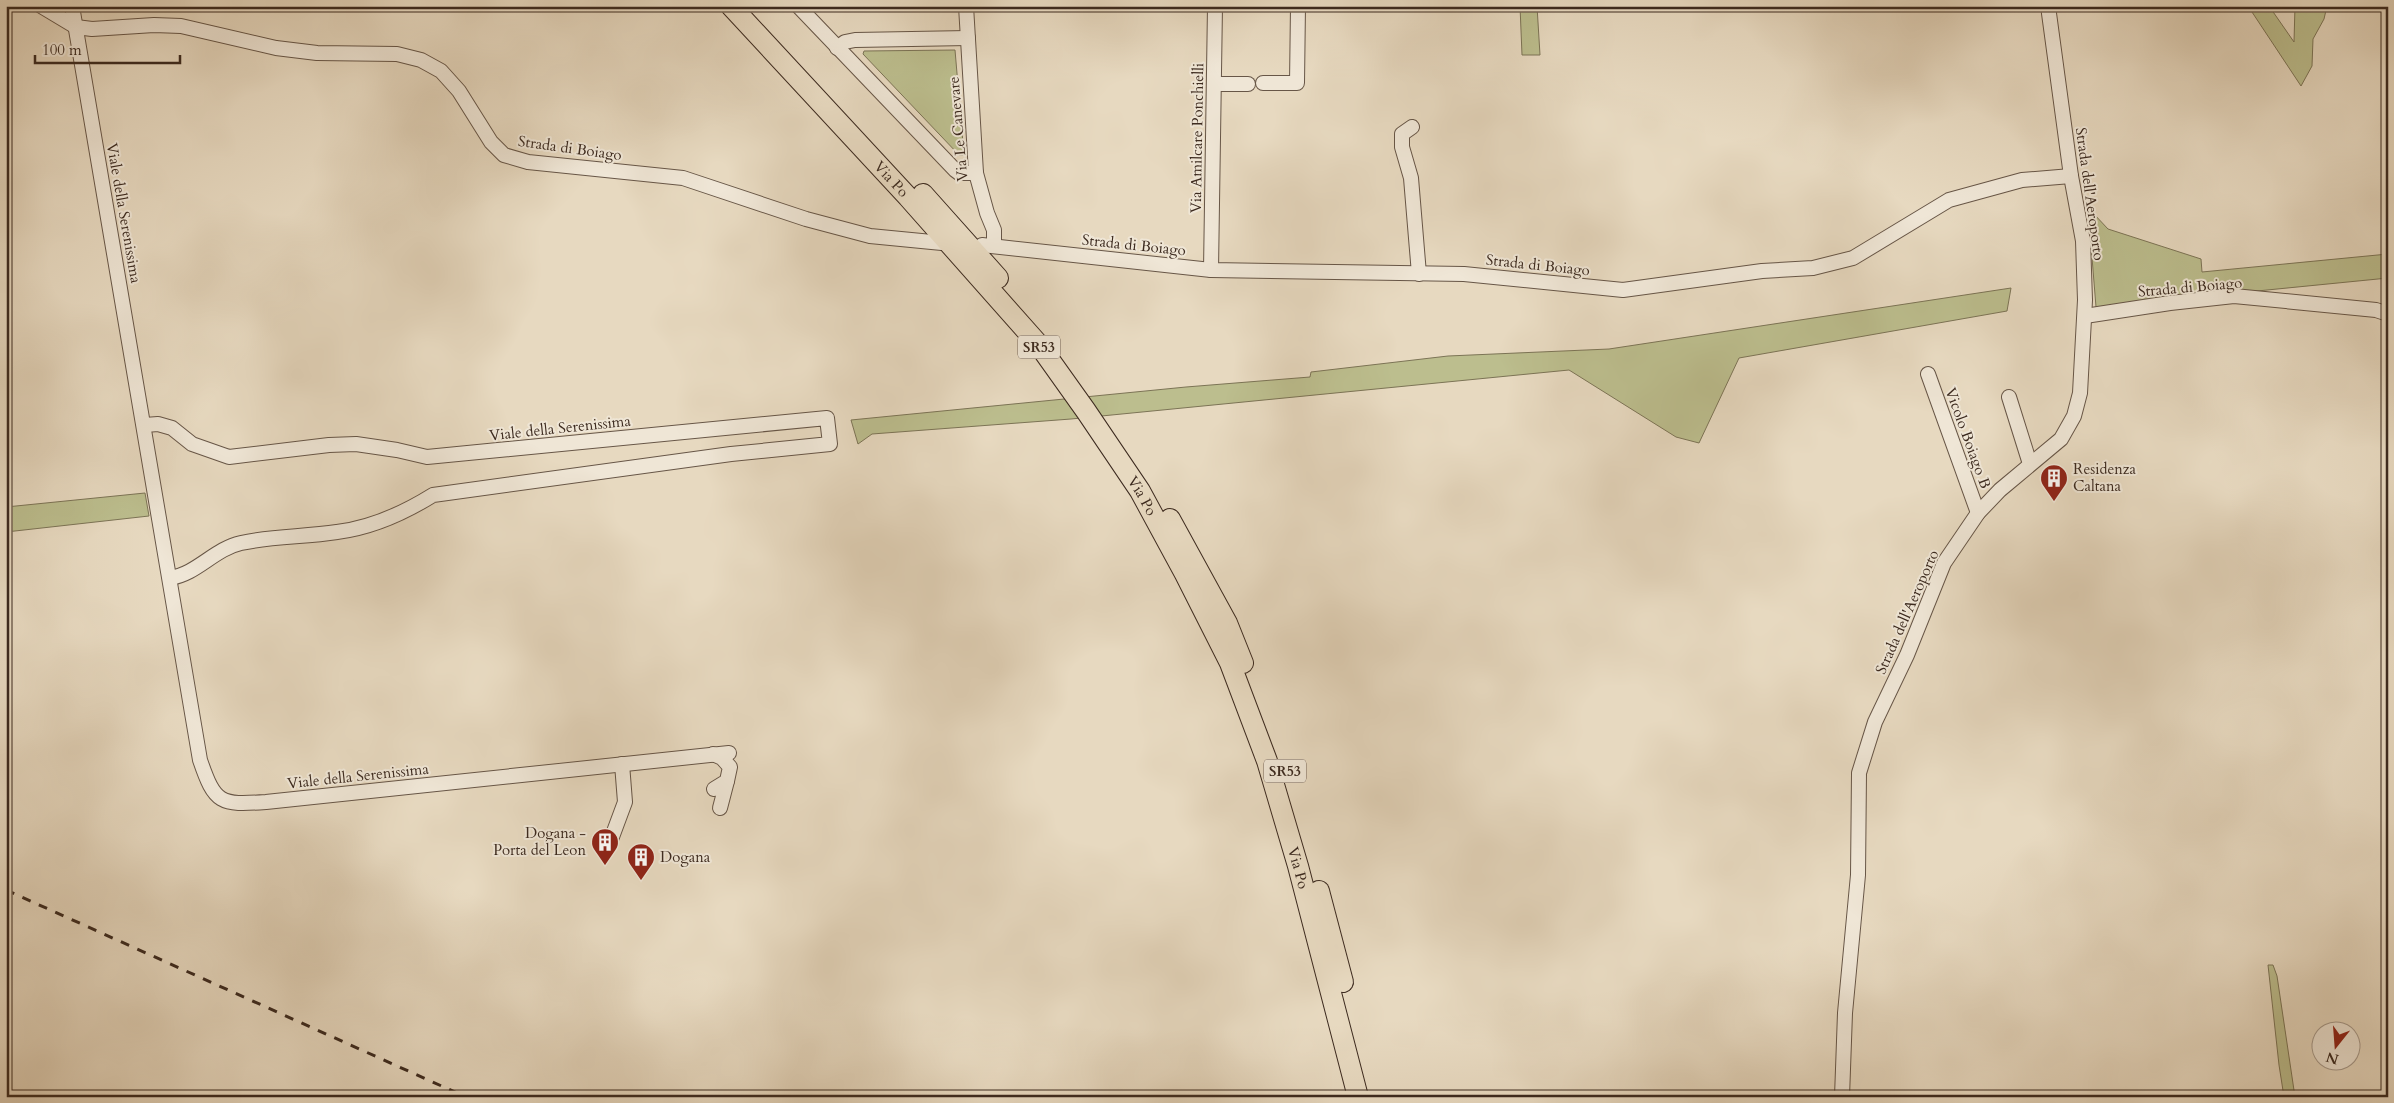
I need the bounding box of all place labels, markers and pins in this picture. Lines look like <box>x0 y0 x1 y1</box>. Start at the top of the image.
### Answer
place label: Residenza Caltana <box>2073 459 2136 496</box>
building icon: Residenza Caltana <box>2039 463 2069 502</box>
place label: Dogana - Porta del Leon <box>493 823 586 860</box>
building icon: Dogana - Porta del Leon <box>590 827 620 866</box>
building icon: Dogana <box>626 842 656 881</box>
place label: Dogana <box>660 847 711 867</box>

